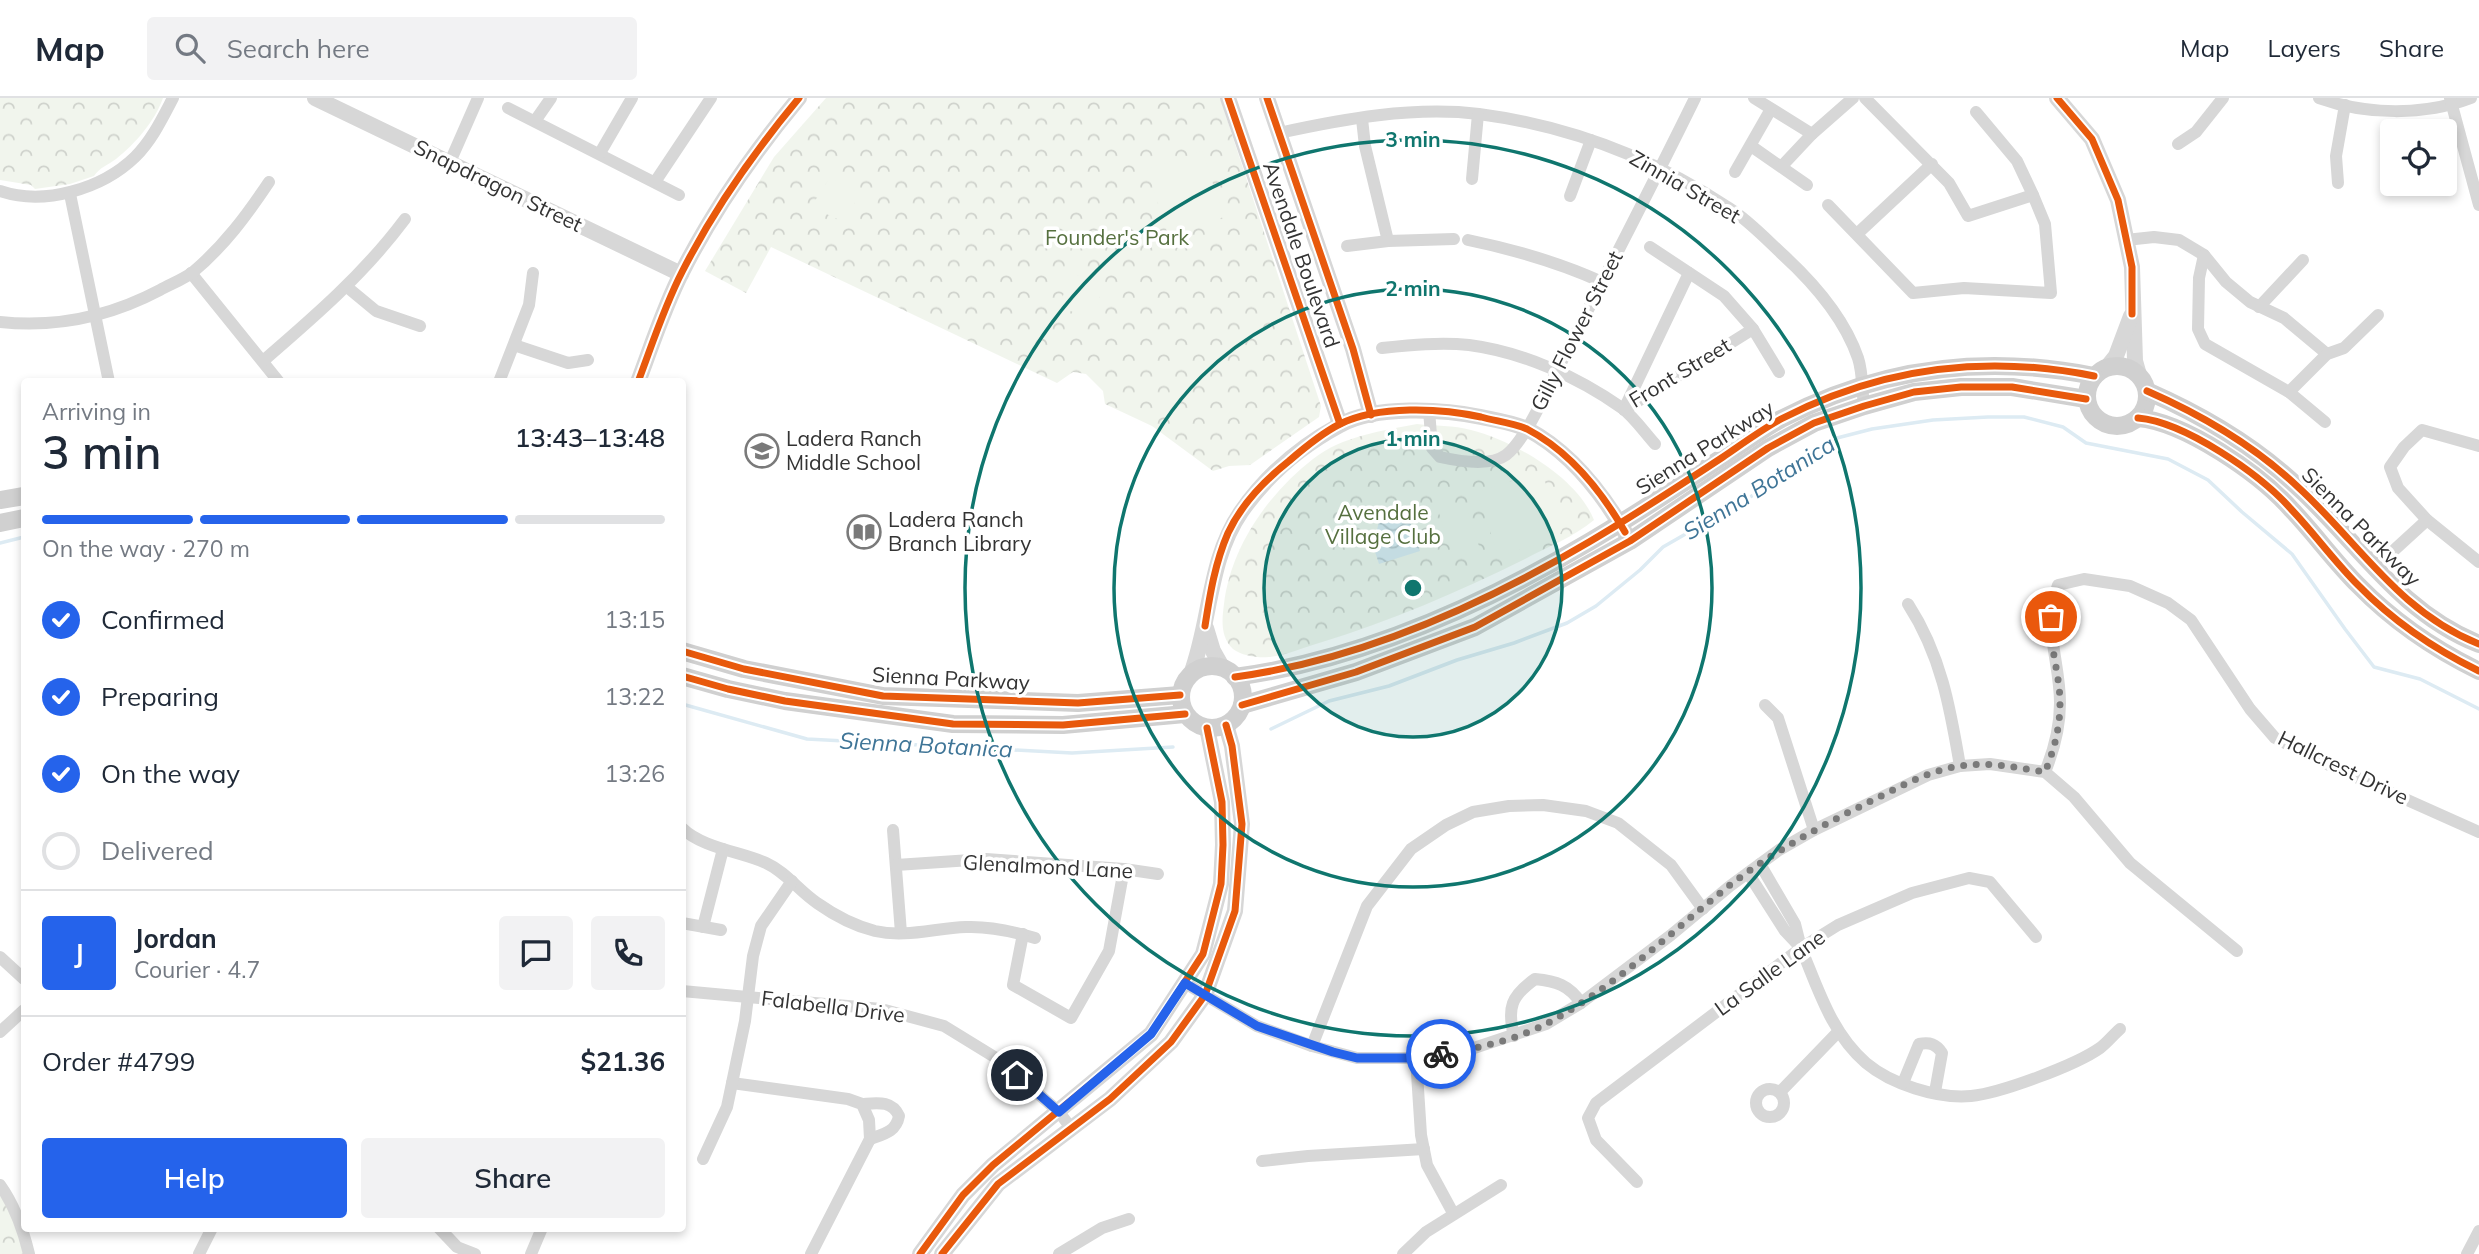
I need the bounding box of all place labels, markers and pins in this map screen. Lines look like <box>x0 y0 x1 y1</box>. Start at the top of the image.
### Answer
place label: Ladera Ranch Middle School <box>786 425 922 475</box>
school or university icon: Ladera Ranch Middle School <box>743 432 781 470</box>
place label: Ladera Ranch Branch Library <box>888 506 1031 556</box>
library icon: Ladera Ranch Branch Library <box>845 513 883 551</box>
centre of rings <box>1401 576 1425 600</box>
pin <box>2021 587 2081 647</box>
pin <box>987 1045 1047 1105</box>

